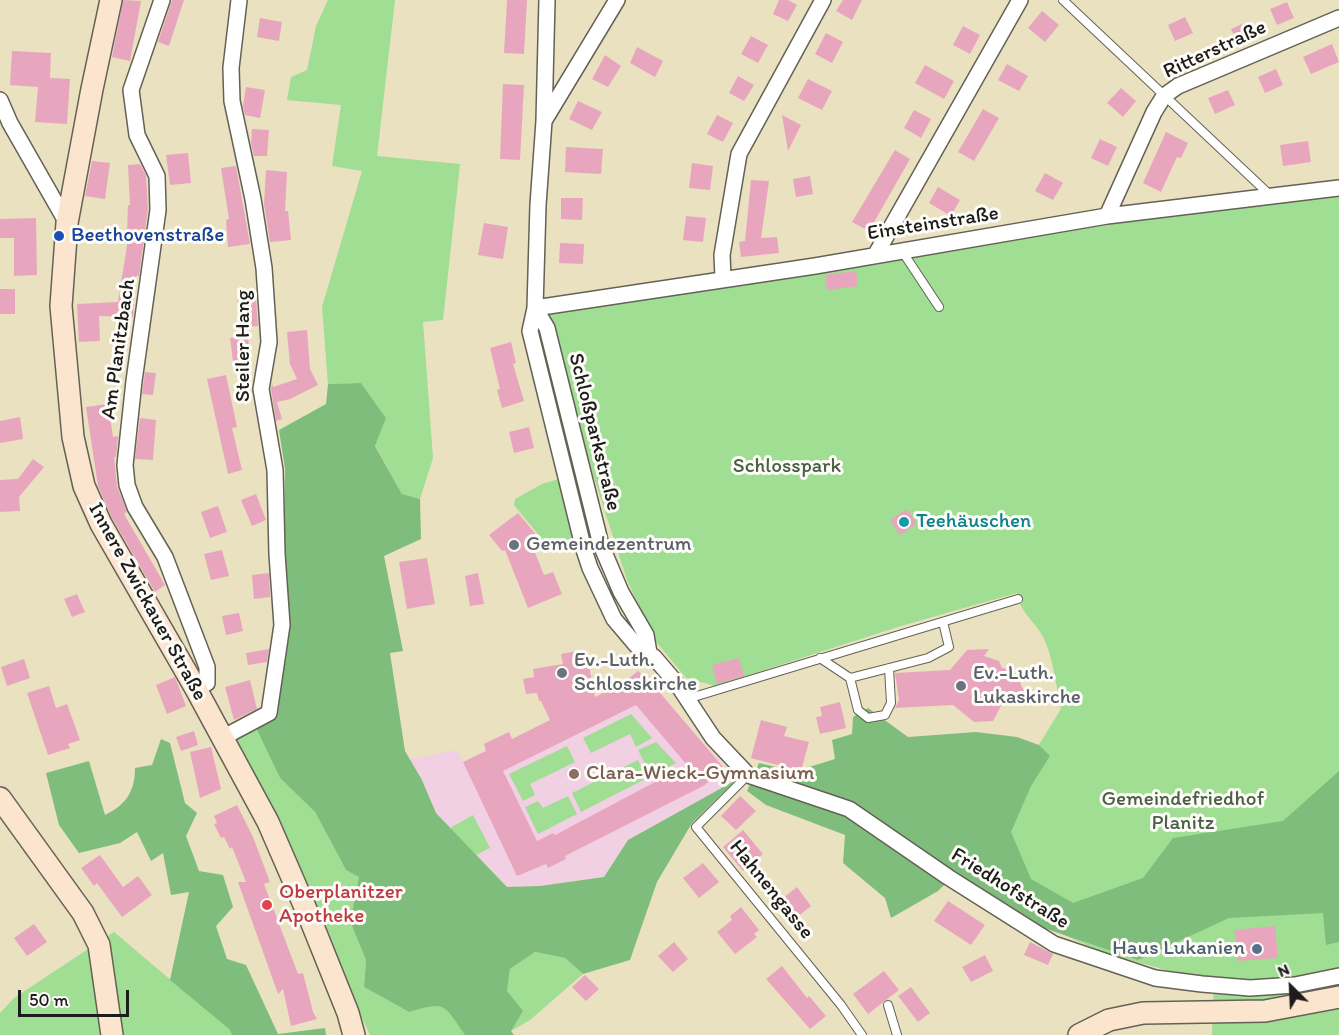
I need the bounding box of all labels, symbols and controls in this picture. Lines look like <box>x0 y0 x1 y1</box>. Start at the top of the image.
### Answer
street label: Ritterstraße <box>1160 15 1270 85</box>
street label: Einsteinstraße <box>866 201 1000 247</box>
place label: Beethovenstraße <box>71 223 224 249</box>
marker: Beethovenstraße <box>52 229 66 243</box>
street label: Am Planitzbach <box>97 277 141 421</box>
street label: Steiler Hang <box>231 290 257 402</box>
street label: Schloßparkstraße <box>562 351 626 513</box>
park label: Schlosspark <box>733 454 841 480</box>
street label: Innere Zwickauer Straße <box>82 499 212 705</box>
place label: Teehäuschen <box>916 509 1031 535</box>
marker: Teehäuschen <box>897 515 911 529</box>
place label: Gemeindezentrum <box>526 532 692 558</box>
marker: Gemeindezentrum <box>507 538 521 552</box>
place label: Ev.-Luth. Schlosskirche <box>574 648 697 698</box>
place label: Ev.-Luth. Lukaskirche <box>973 661 1081 711</box>
marker: Ev.-Luth. Schlosskirche <box>555 666 569 680</box>
marker: Ev.-Luth. Lukaskirche <box>954 679 968 693</box>
place label: Clara-Wieck-Gymnasium <box>586 761 814 787</box>
marker: Clara-Wieck-Gymnasium <box>567 767 581 781</box>
park label: Gemeindefriedhof Planitz <box>1102 787 1264 837</box>
street label: Hahnengasse <box>723 835 819 945</box>
street label: Friedhofstraße <box>946 843 1074 935</box>
place label: Oberplanitzer Apotheke <box>279 880 403 930</box>
marker: Oberplanitzer Apotheke <box>260 898 274 912</box>
place label: Haus Lukanien <box>1112 936 1245 962</box>
marker: Haus Lukanien <box>1250 942 1264 956</box>
north arrow <box>1261 957 1321 1017</box>
text: N <box>1275 959 1292 981</box>
scale bar <box>21 978 132 1016</box>
text: 50 m <box>29 989 69 1011</box>

